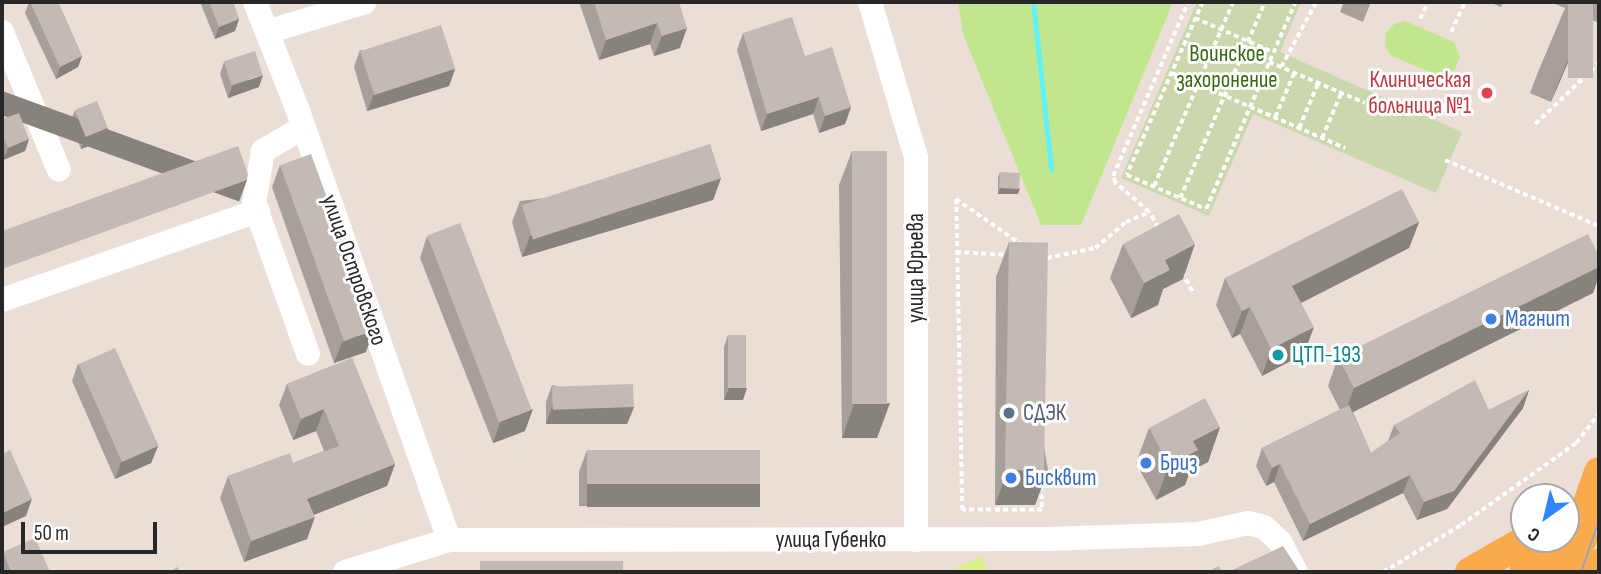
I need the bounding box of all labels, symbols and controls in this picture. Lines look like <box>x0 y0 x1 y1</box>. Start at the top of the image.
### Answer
park label: Воинское захоронение <box>1176 40 1278 94</box>
place label: Клиническая больница №1 <box>1368 66 1471 120</box>
marker: Клиническая больница №1 <box>1477 83 1497 103</box>
street label: улица Островского <box>315 191 393 349</box>
street label: улица Юрьева <box>902 213 930 323</box>
place label: Магнит <box>1505 305 1570 333</box>
marker: Магнит <box>1483 311 1499 327</box>
place label: ЦТП-193 <box>1292 341 1361 369</box>
marker: ЦТП-193 <box>1270 347 1286 363</box>
place label: СДЭК <box>1023 399 1066 427</box>
marker: СДЭК <box>1001 405 1017 421</box>
place label: Бриз <box>1160 449 1198 477</box>
marker: Бриз <box>1138 455 1154 471</box>
place label: Бисквит <box>1025 464 1096 492</box>
marker: Бисквит <box>1003 470 1019 486</box>
north arrow <box>1510 483 1580 553</box>
scale bar <box>24 508 161 552</box>
text: 50 m <box>34 521 69 546</box>
text: С <box>1524 522 1545 546</box>
street label: улица Губенко <box>776 526 886 554</box>

